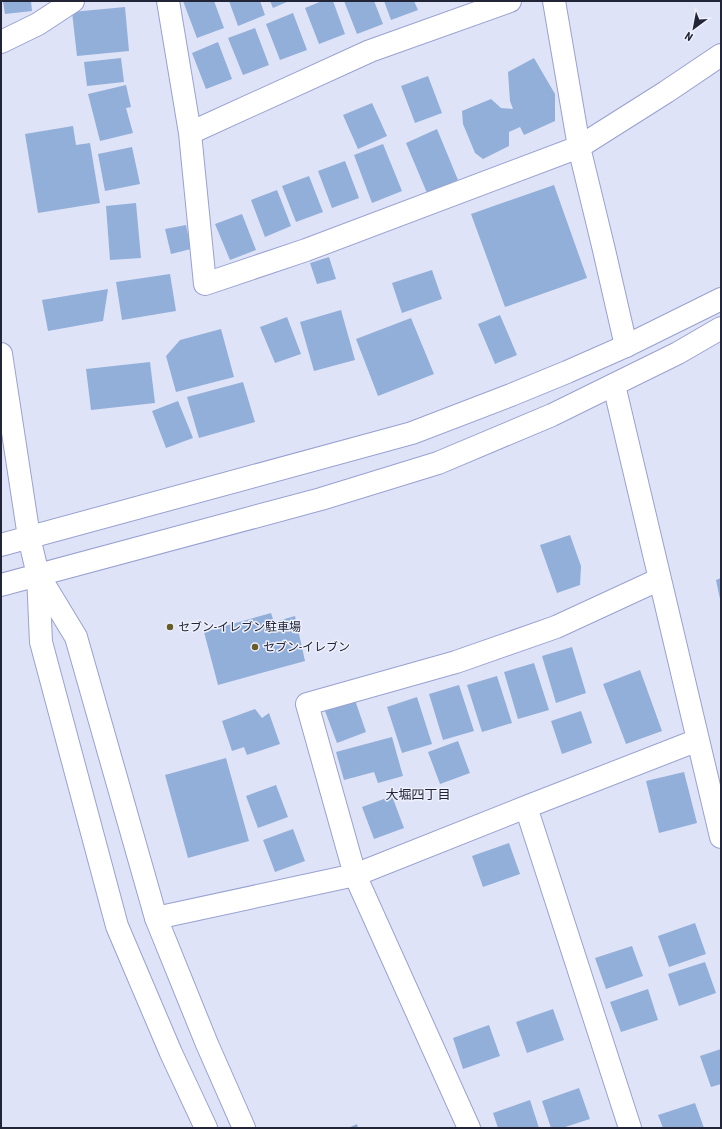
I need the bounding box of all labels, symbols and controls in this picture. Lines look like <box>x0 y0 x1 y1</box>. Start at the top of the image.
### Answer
north arrow <box>674 8 714 48</box>
text: N <box>682 29 695 43</box>
place label: セブン-イレブン駐車場 <box>178 620 301 634</box>
marker: セブン-イレブン駐車場 <box>165 622 175 632</box>
place label: セブン-イレブン <box>263 640 350 654</box>
marker: セブン-イレブン <box>250 642 260 652</box>
district label: 大堀四丁目 <box>385 787 451 802</box>

